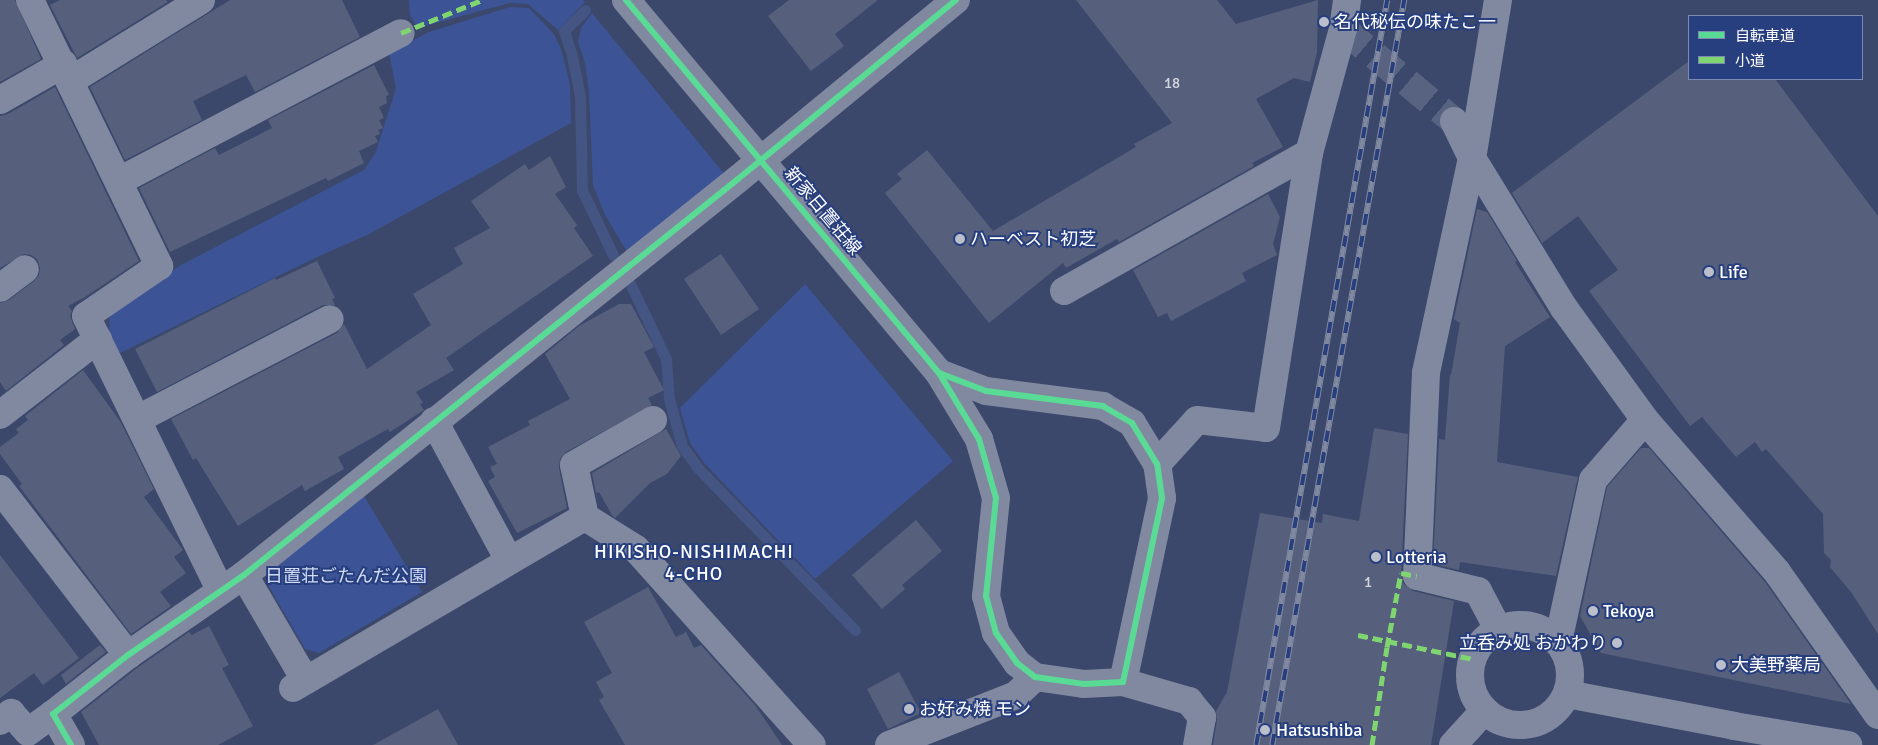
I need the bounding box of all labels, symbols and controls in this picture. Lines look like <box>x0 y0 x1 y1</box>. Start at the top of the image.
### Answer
place label: 名代秘伝の味たこ一 <box>1334 11 1496 33</box>
legend <box>1688 15 1863 80</box>
marker: 名代秘伝の味たこ一 <box>1318 16 1330 28</box>
text: 自転車道 <box>1735 27 1795 45</box>
text: 小道 <box>1735 52 1765 70</box>
house number: 18 <box>1164 75 1180 93</box>
street label: 新家日置荘線 <box>780 163 866 259</box>
place label: ハーベスト初芝 <box>970 228 1096 250</box>
marker: ハーベスト初芝 <box>954 233 966 245</box>
place label: Life <box>1719 261 1748 283</box>
marker: Life <box>1703 266 1715 278</box>
district label: HIKISHO-NISHIMACHI 4-CHO <box>592 542 796 586</box>
place label: Lotteria <box>1386 546 1447 568</box>
marker: Lotteria <box>1370 551 1382 563</box>
park label: 日置荘ごたんだ公園 <box>265 565 427 587</box>
house number: 1 <box>1364 574 1372 592</box>
place label: Tekoya <box>1603 600 1654 622</box>
marker: Tekoya <box>1587 605 1599 617</box>
place label: 立呑み処 おかわり <box>1459 632 1607 654</box>
marker: 立呑み処 おかわり <box>1611 637 1623 649</box>
place label: 大美野薬局 <box>1731 654 1821 676</box>
marker: 大美野薬局 <box>1715 659 1727 671</box>
place label: お好み焼 モン <box>919 698 1031 720</box>
marker: お好み焼 モン <box>903 703 915 715</box>
place label: Hatsushiba <box>1276 719 1362 741</box>
marker: Hatsushiba <box>1258 723 1272 737</box>

